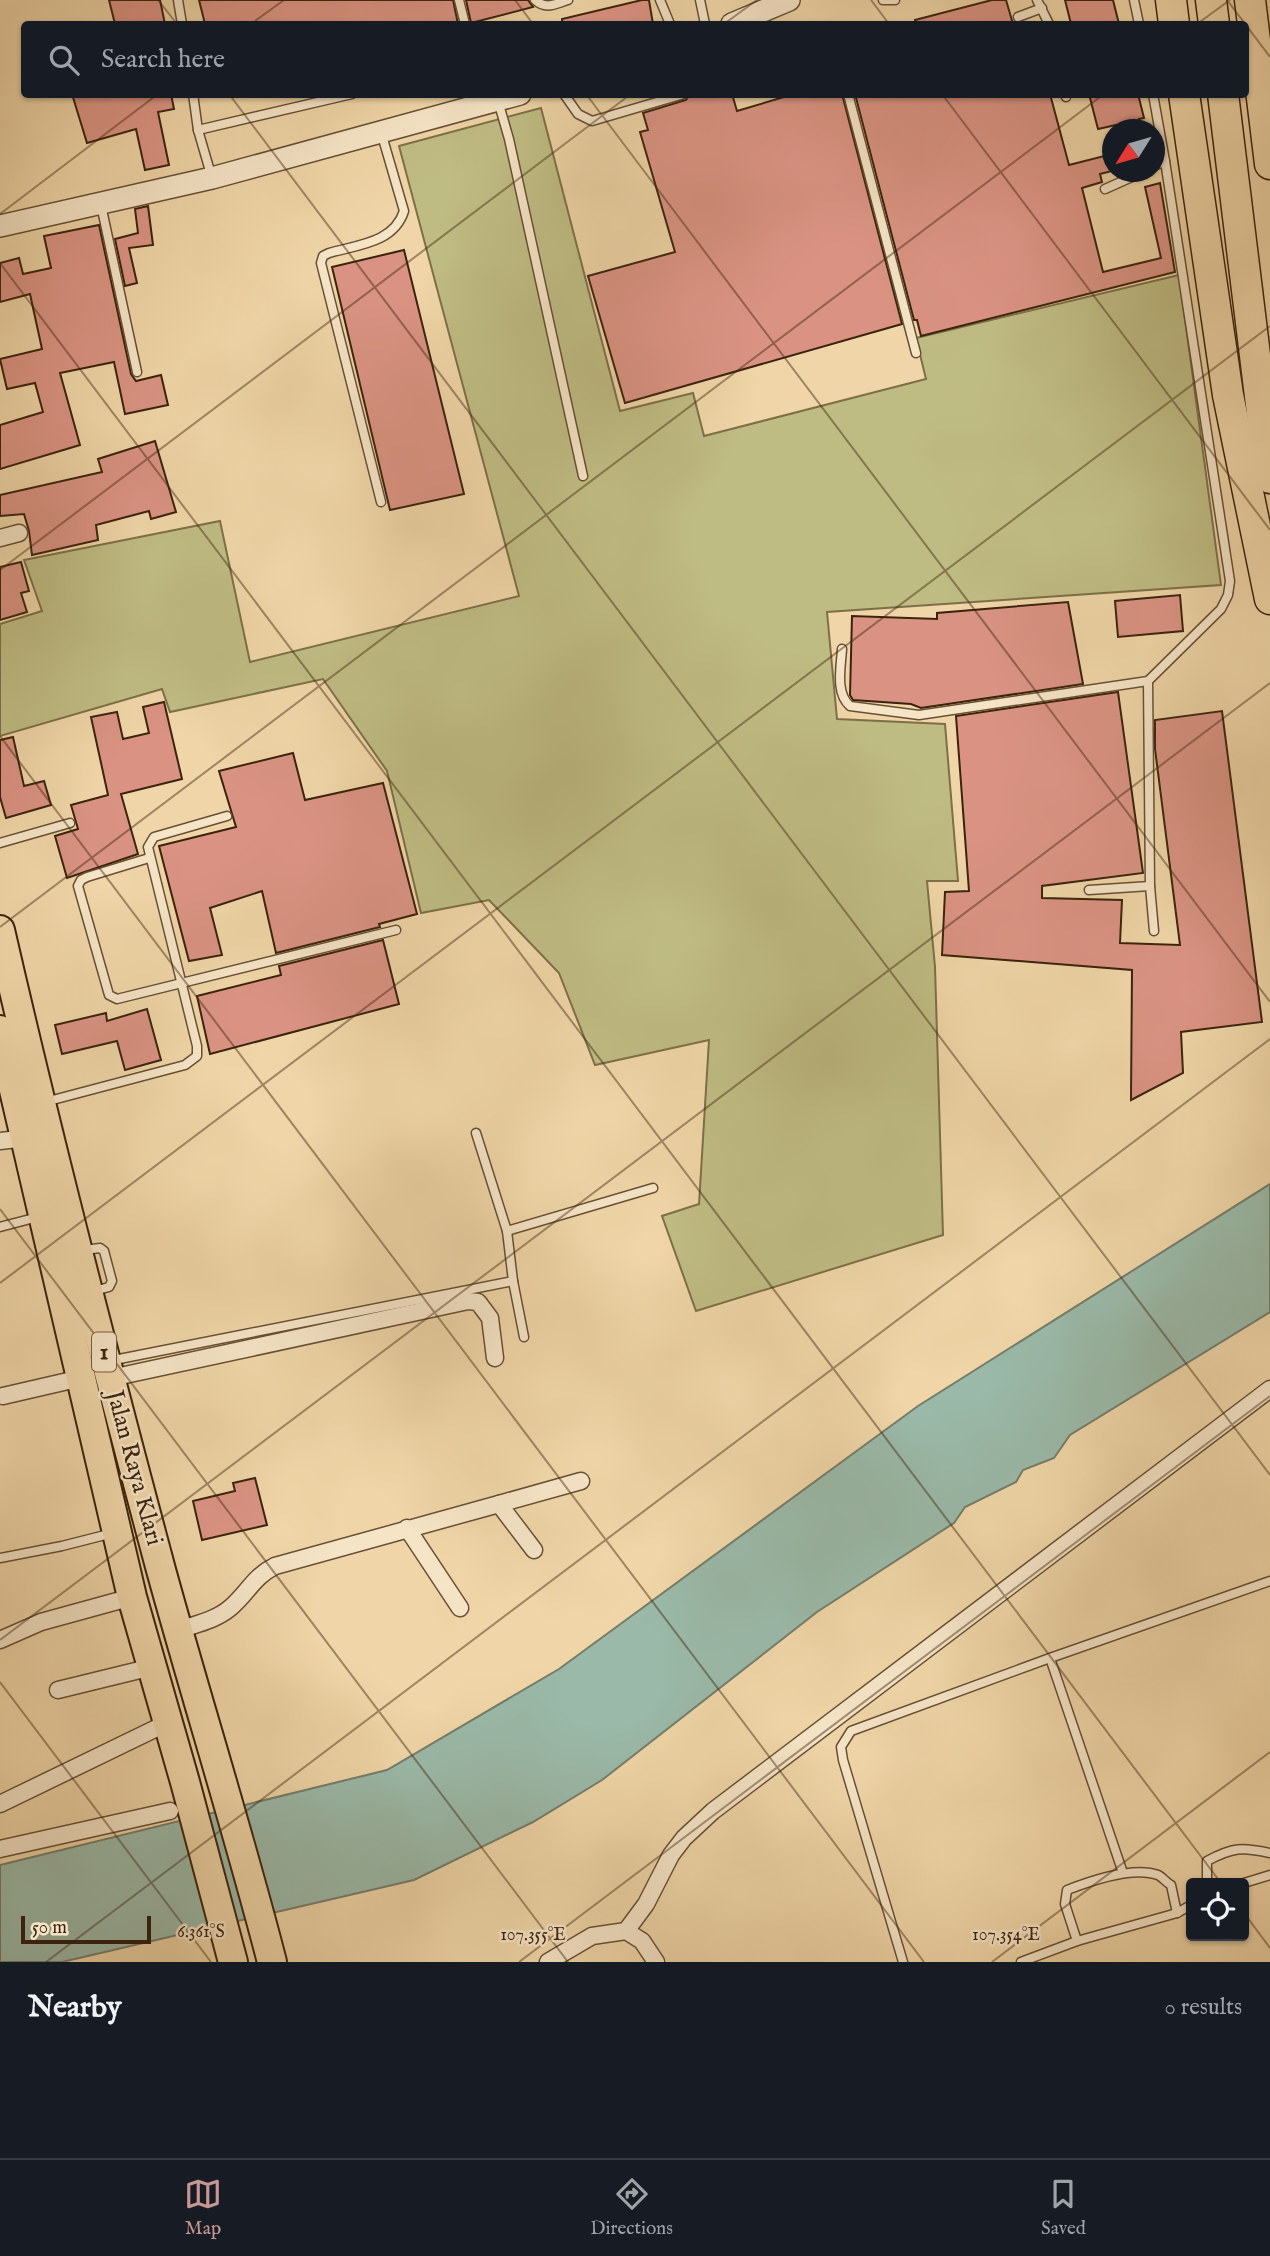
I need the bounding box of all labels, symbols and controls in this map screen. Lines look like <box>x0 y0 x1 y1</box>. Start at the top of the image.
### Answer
search box <box>21 21 1249 98</box>
icon: search <box>45 41 83 79</box>
text: Search here <box>101 43 225 76</box>
north arrow <box>1102 119 1165 182</box>
road number: 1 <box>92 1332 116 1372</box>
street label: Jalan Raya Klari <box>98 1384 170 1549</box>
map controls <box>1186 1878 1249 1941</box>
button: locate <box>1186 1878 1249 1941</box>
scale bar <box>21 1913 150 1945</box>
text: 50 m <box>32 1916 67 1940</box>
text: 6.361°S <box>177 1921 225 1944</box>
text: 107.355°E <box>500 1924 566 1947</box>
text: 107.354°E <box>972 1924 1040 1947</box>
text: Nearby <box>28 1989 121 2027</box>
text: 0 results <box>1164 1993 1242 2022</box>
tab: Map <box>184 2175 222 2241</box>
tab: Directions <box>590 2175 673 2241</box>
tab: Saved <box>1041 2175 1086 2241</box>

